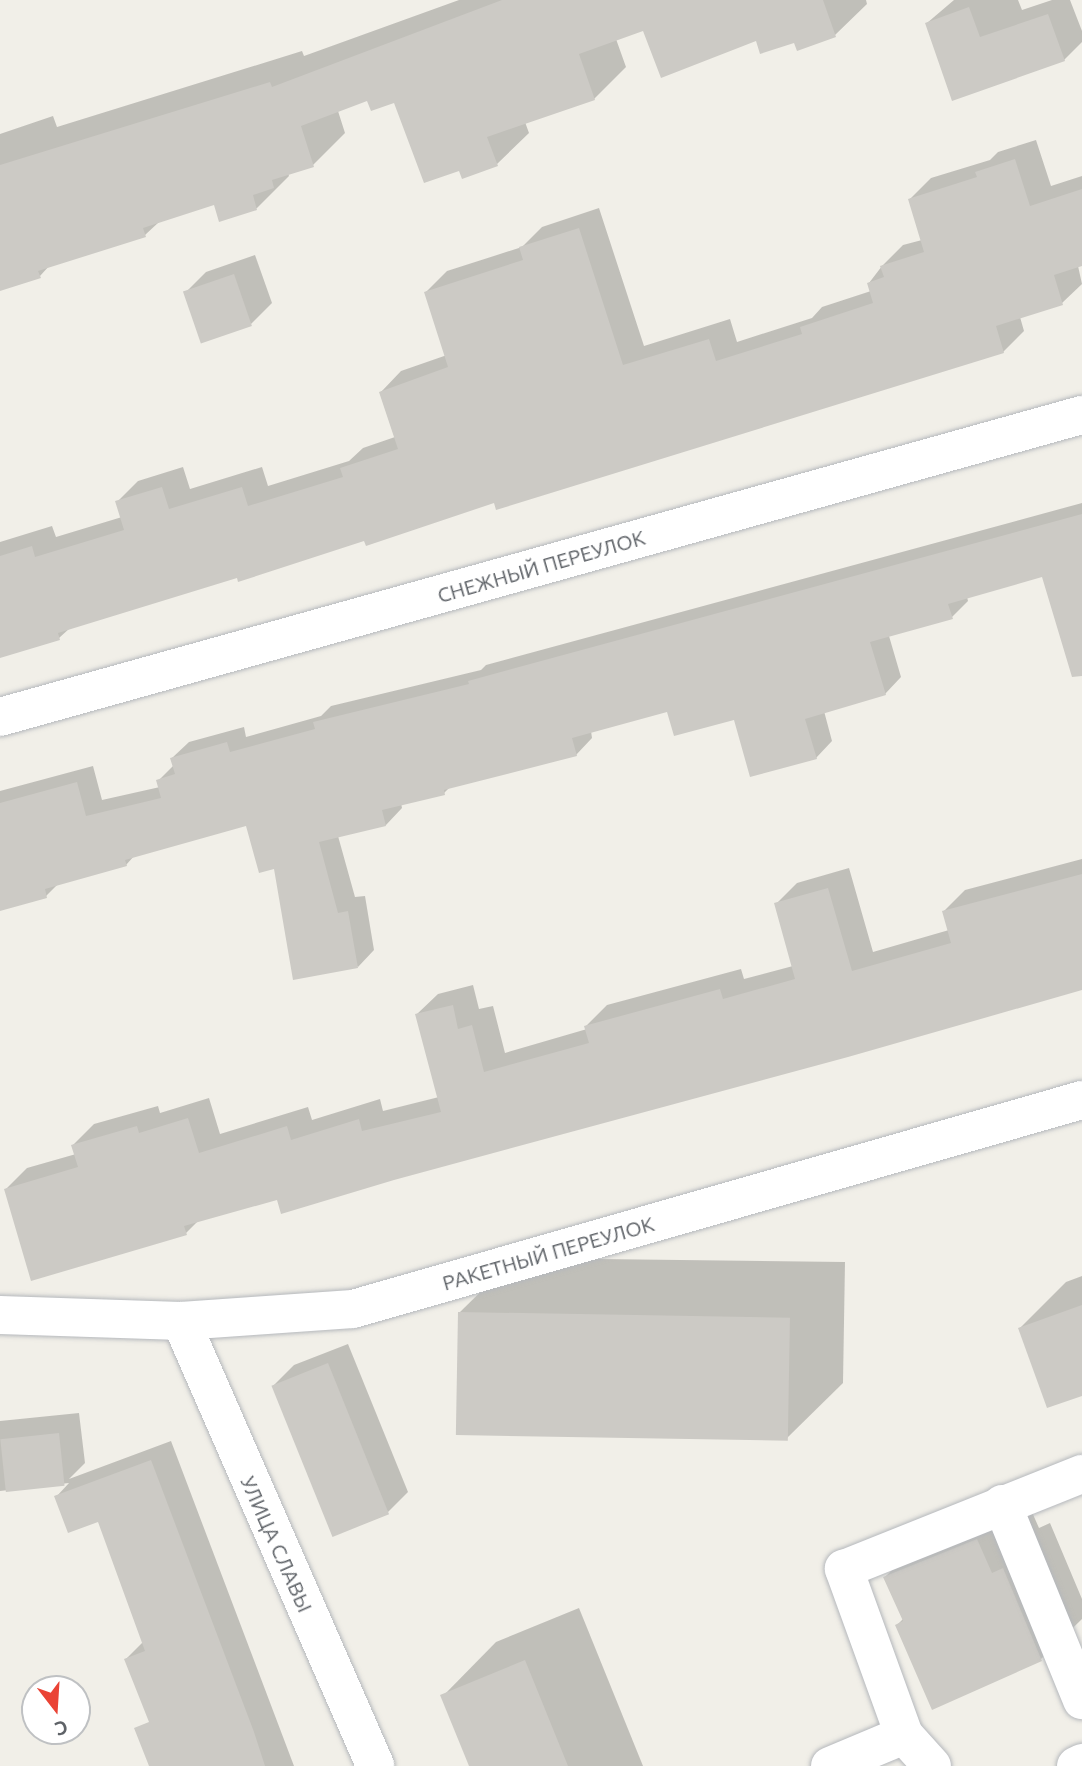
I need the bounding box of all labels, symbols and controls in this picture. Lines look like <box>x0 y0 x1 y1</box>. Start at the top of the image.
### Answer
street label: СНЕЖНЫЙ ПЕРЕУЛОК <box>434 524 648 608</box>
street label: РАКЕТНЫЙ ПЕРЕУЛОК <box>439 1211 657 1295</box>
street label: УЛИЦА СЛАВЫ <box>236 1472 318 1616</box>
north arrow <box>21 1675 91 1745</box>
text: С <box>53 1716 71 1740</box>

